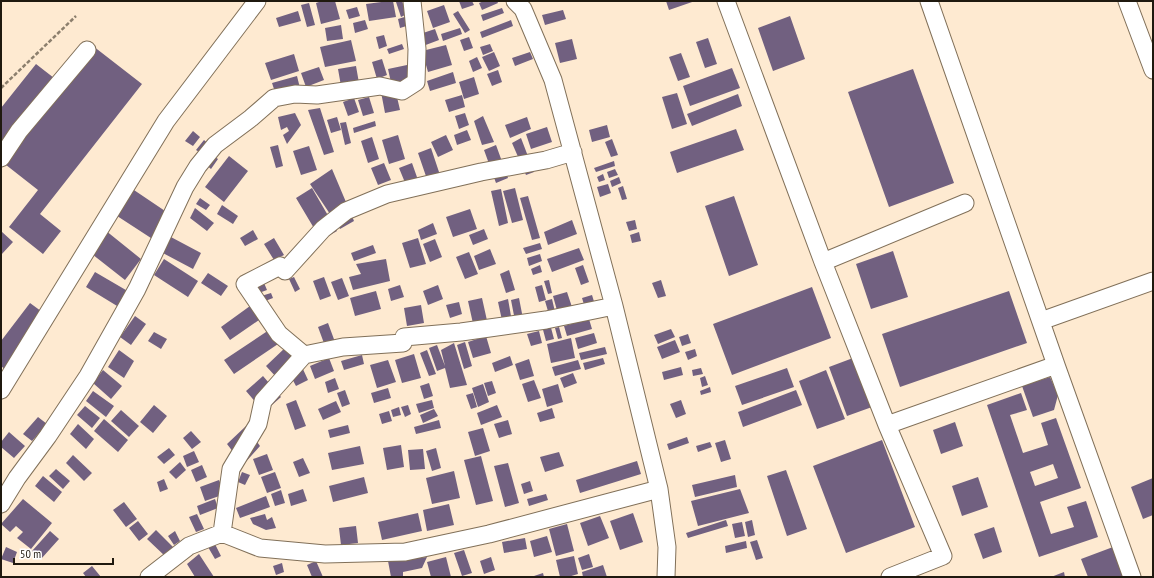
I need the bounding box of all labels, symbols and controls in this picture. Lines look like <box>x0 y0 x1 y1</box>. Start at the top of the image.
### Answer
scale bar <box>14 540 113 566</box>
text: 50 m <box>20 546 41 561</box>

